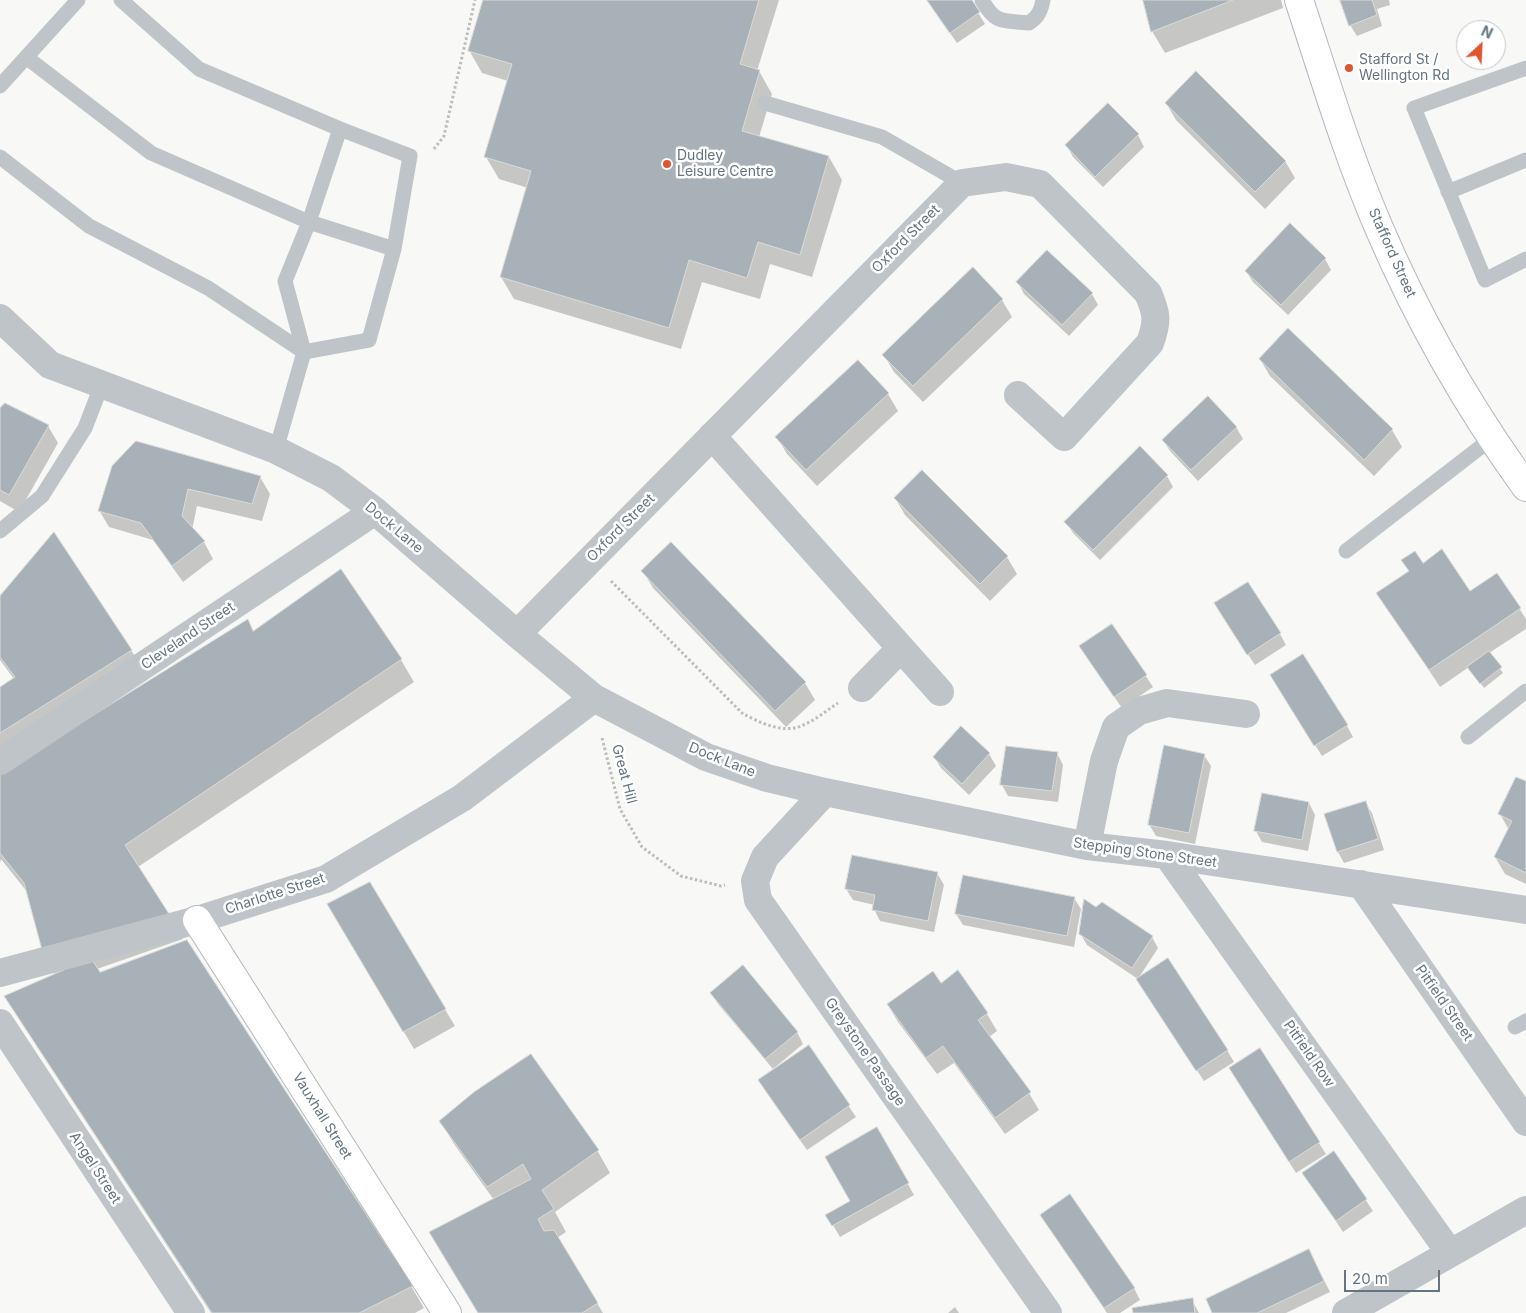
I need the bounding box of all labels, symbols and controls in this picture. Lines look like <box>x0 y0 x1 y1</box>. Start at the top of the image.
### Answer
north arrow <box>1456 20 1506 70</box>
text: N <box>1479 22 1496 42</box>
place label: Stafford St / Wellington Rd <box>1359 52 1450 84</box>
marker: Stafford St / Wellington Rd <box>1343 62 1355 74</box>
place label: Dudley Leisure Centre <box>677 148 774 180</box>
marker: Dudley Leisure Centre <box>661 158 673 170</box>
street label: Oxford Street <box>869 202 943 276</box>
street label: Stafford Street <box>1365 206 1419 300</box>
street label: Oxford Street <box>584 491 658 565</box>
street label: Dock Lane <box>362 499 426 557</box>
street label: Cleveland Street <box>138 599 238 673</box>
street label: Dock Lane <box>686 739 758 781</box>
street label: Great Hill <box>608 742 640 806</box>
street label: Stepping Stone Street <box>1072 835 1218 871</box>
street label: Charlotte Street <box>223 870 327 918</box>
street label: Pitfield Street <box>1412 962 1476 1044</box>
street label: Greystone Passage <box>821 995 909 1109</box>
street label: Pitfield Row <box>1280 1017 1338 1091</box>
street label: Vauxhall Street <box>289 1070 355 1162</box>
street label: Angel Street <box>66 1129 124 1207</box>
scale bar <box>1346 1260 1442 1292</box>
text: 20 m <box>1352 1269 1388 1288</box>

